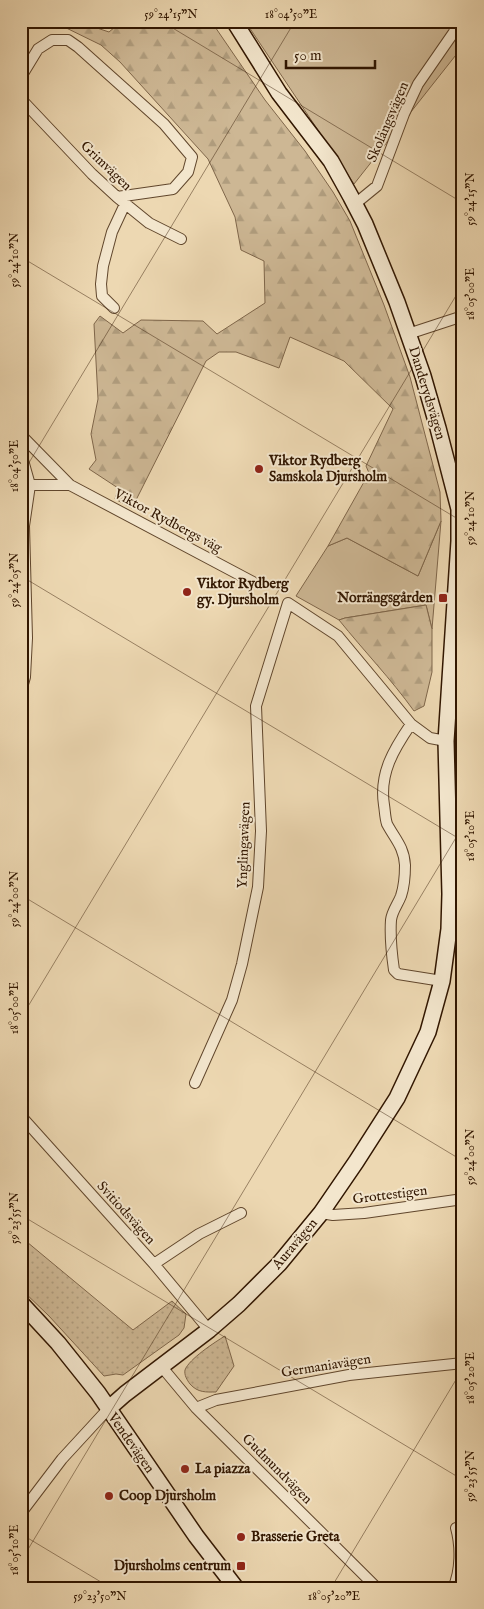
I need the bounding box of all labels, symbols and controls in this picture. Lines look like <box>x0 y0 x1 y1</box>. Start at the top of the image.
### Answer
text: 59°24'15"N <box>144 7 198 22</box>
text: 18°04'50"E <box>265 7 317 22</box>
scale bar <box>286 38 375 70</box>
text: 50 m <box>294 46 322 65</box>
street label: Skolängsvägen <box>363 79 413 165</box>
street label: Grimvägen <box>77 137 136 195</box>
text: 59°24'15"N <box>463 172 478 226</box>
text: 59°24'10"N <box>7 232 22 287</box>
text: 18°05'00"E <box>463 268 478 320</box>
street label: Danderydsvägen <box>404 344 450 442</box>
text: 18°04'50"E <box>7 440 22 492</box>
place label: Viktor Rydberg Samskola Djursholm <box>268 452 387 486</box>
marker: Viktor Rydberg Samskola Djursholm <box>253 463 265 475</box>
street label: Viktor Rydbergs väg <box>110 485 225 557</box>
text: 59°24'10"N <box>463 490 478 545</box>
text: 59°24'05"N <box>7 552 22 607</box>
place label: Viktor Rydberg gy. Djursholm <box>196 575 290 609</box>
marker: Viktor Rydberg gy. Djursholm <box>181 586 193 598</box>
place label: Norrängsgården <box>336 589 434 607</box>
marker: Norrängsgården <box>437 592 449 604</box>
street label: Ynglingavägen <box>233 801 255 889</box>
text: 18°05'10"E <box>463 810 478 862</box>
text: 59°24'00"N <box>7 870 22 927</box>
text: 18°05'00"E <box>7 982 22 1034</box>
text: 59°24'00"N <box>463 1128 478 1185</box>
street label: Svitiodsvägen <box>93 1178 160 1249</box>
street label: Grottestigen <box>352 1181 429 1208</box>
text: 59°23'55"N <box>7 1191 22 1244</box>
street label: Auravägen <box>268 1214 322 1274</box>
street label: Germaniavägen <box>280 1350 373 1382</box>
text: 18°05'20"E <box>463 1352 478 1404</box>
street label: Vendevägen <box>103 1408 159 1477</box>
street label: Gudmundvägen <box>238 1430 316 1508</box>
text: 59°23'55"N <box>463 1449 478 1502</box>
place label: La piazza <box>195 1460 251 1478</box>
marker: La piazza <box>179 1463 191 1475</box>
place label: Coop Djursholm <box>119 1487 216 1505</box>
marker: Coop Djursholm <box>103 1490 115 1502</box>
text: 18°05'10"E <box>7 1524 22 1576</box>
place label: Brasserie Greta <box>251 1528 341 1546</box>
marker: Brasserie Greta <box>235 1531 247 1543</box>
place label: Djursholms centrum <box>114 1557 231 1575</box>
marker: Djursholms centrum <box>235 1560 247 1572</box>
text: 59°23'50"N <box>73 1589 127 1604</box>
text: 18°05'20"E <box>308 1589 360 1604</box>

